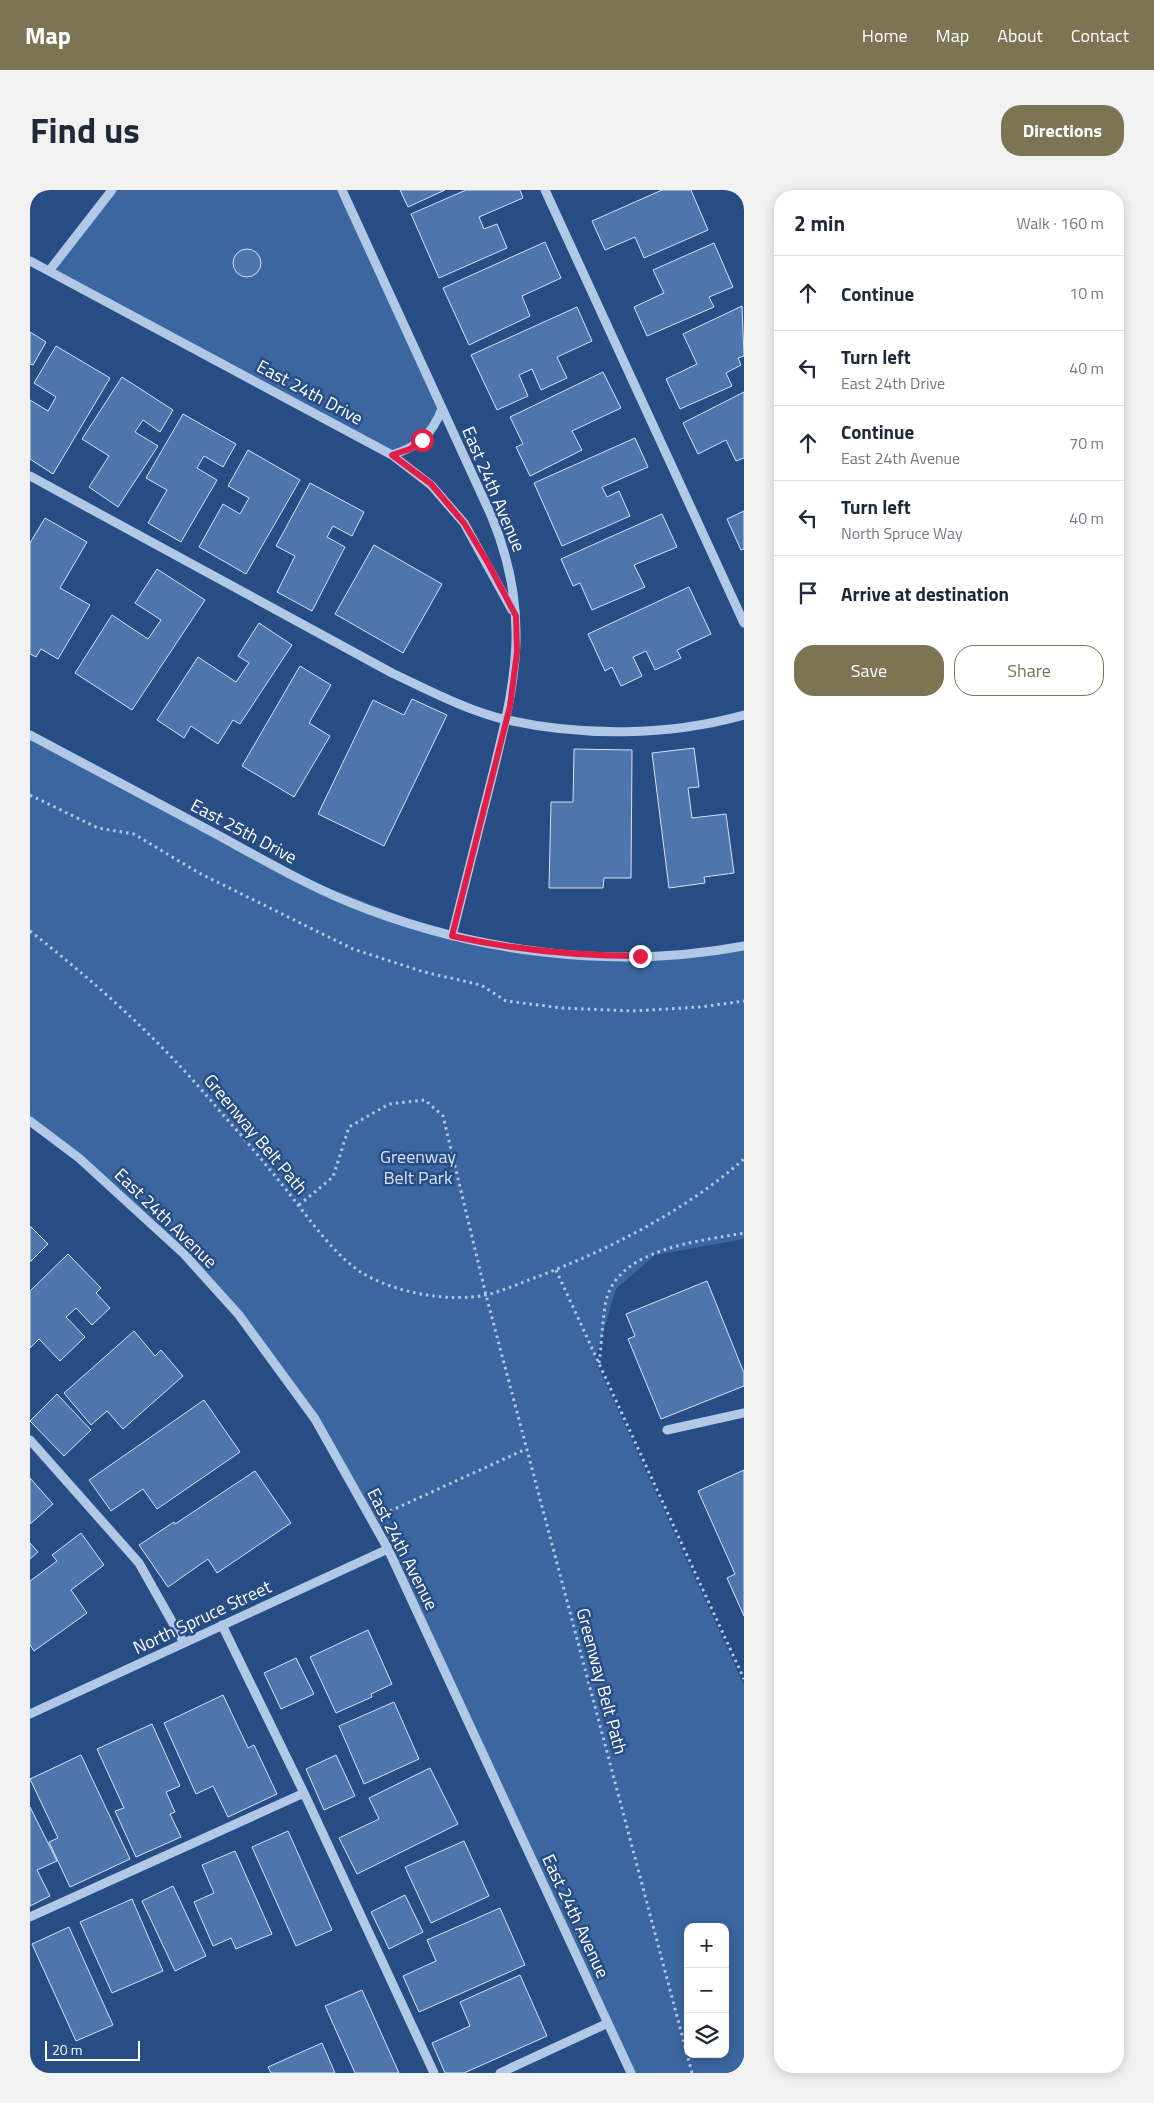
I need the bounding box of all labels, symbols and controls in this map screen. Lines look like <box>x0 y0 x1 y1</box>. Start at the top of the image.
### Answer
text: Map <box>25 17 71 53</box>
text: Home <box>862 22 908 49</box>
text: Map <box>936 22 969 49</box>
text: About <box>997 22 1043 49</box>
text: Contact <box>1071 22 1129 49</box>
text: Find us <box>30 103 140 157</box>
button: Directions <box>1001 105 1124 156</box>
text: 2 min <box>794 207 845 239</box>
text: Walk · 160 m <box>1016 211 1104 235</box>
icon: ahead <box>794 279 822 307</box>
text: Continue <box>841 279 914 308</box>
text: 10 m <box>1069 281 1104 305</box>
text: Turn left <box>841 342 911 371</box>
street label: East 24th Drive <box>252 353 368 431</box>
icon: left <box>794 354 822 382</box>
text: 40 m <box>1069 356 1104 380</box>
text: East 24th Drive <box>841 371 945 395</box>
text: Continue <box>841 417 914 446</box>
street label: East 24th Avenue <box>455 422 533 556</box>
route start <box>411 429 434 452</box>
icon: ahead <box>794 429 822 457</box>
text: 70 m <box>1069 431 1104 455</box>
text: East 24th Avenue <box>841 446 960 470</box>
text: Turn left <box>841 492 911 521</box>
icon: left <box>794 504 822 532</box>
text: 40 m <box>1069 506 1104 530</box>
text: North Spruce Way <box>841 521 963 545</box>
icon: arrive <box>794 579 822 607</box>
text: Arrive at destination <box>841 579 1009 608</box>
button: Save <box>794 645 944 696</box>
button: Share <box>954 645 1104 696</box>
street label: East 25th Drive <box>186 792 302 870</box>
route end <box>629 945 652 968</box>
street label: Greenway Belt Path <box>197 1068 315 1200</box>
park label: Greenway Belt Park <box>380 1143 456 1191</box>
street label: East 24th Avenue <box>108 1162 224 1274</box>
street label: East 24th Avenue <box>361 1483 445 1615</box>
street label: North Spruce Street <box>128 1573 276 1661</box>
street label: Greenway Belt Path <box>570 1605 634 1757</box>
street label: East 24th Avenue <box>535 1850 617 1982</box>
map controls <box>684 1923 729 2058</box>
button: + <box>684 1923 729 1968</box>
button: − <box>684 1968 729 2013</box>
button: layers <box>684 2013 729 2058</box>
scale bar <box>45 2038 140 2061</box>
text: 20 m <box>52 2039 82 2060</box>

